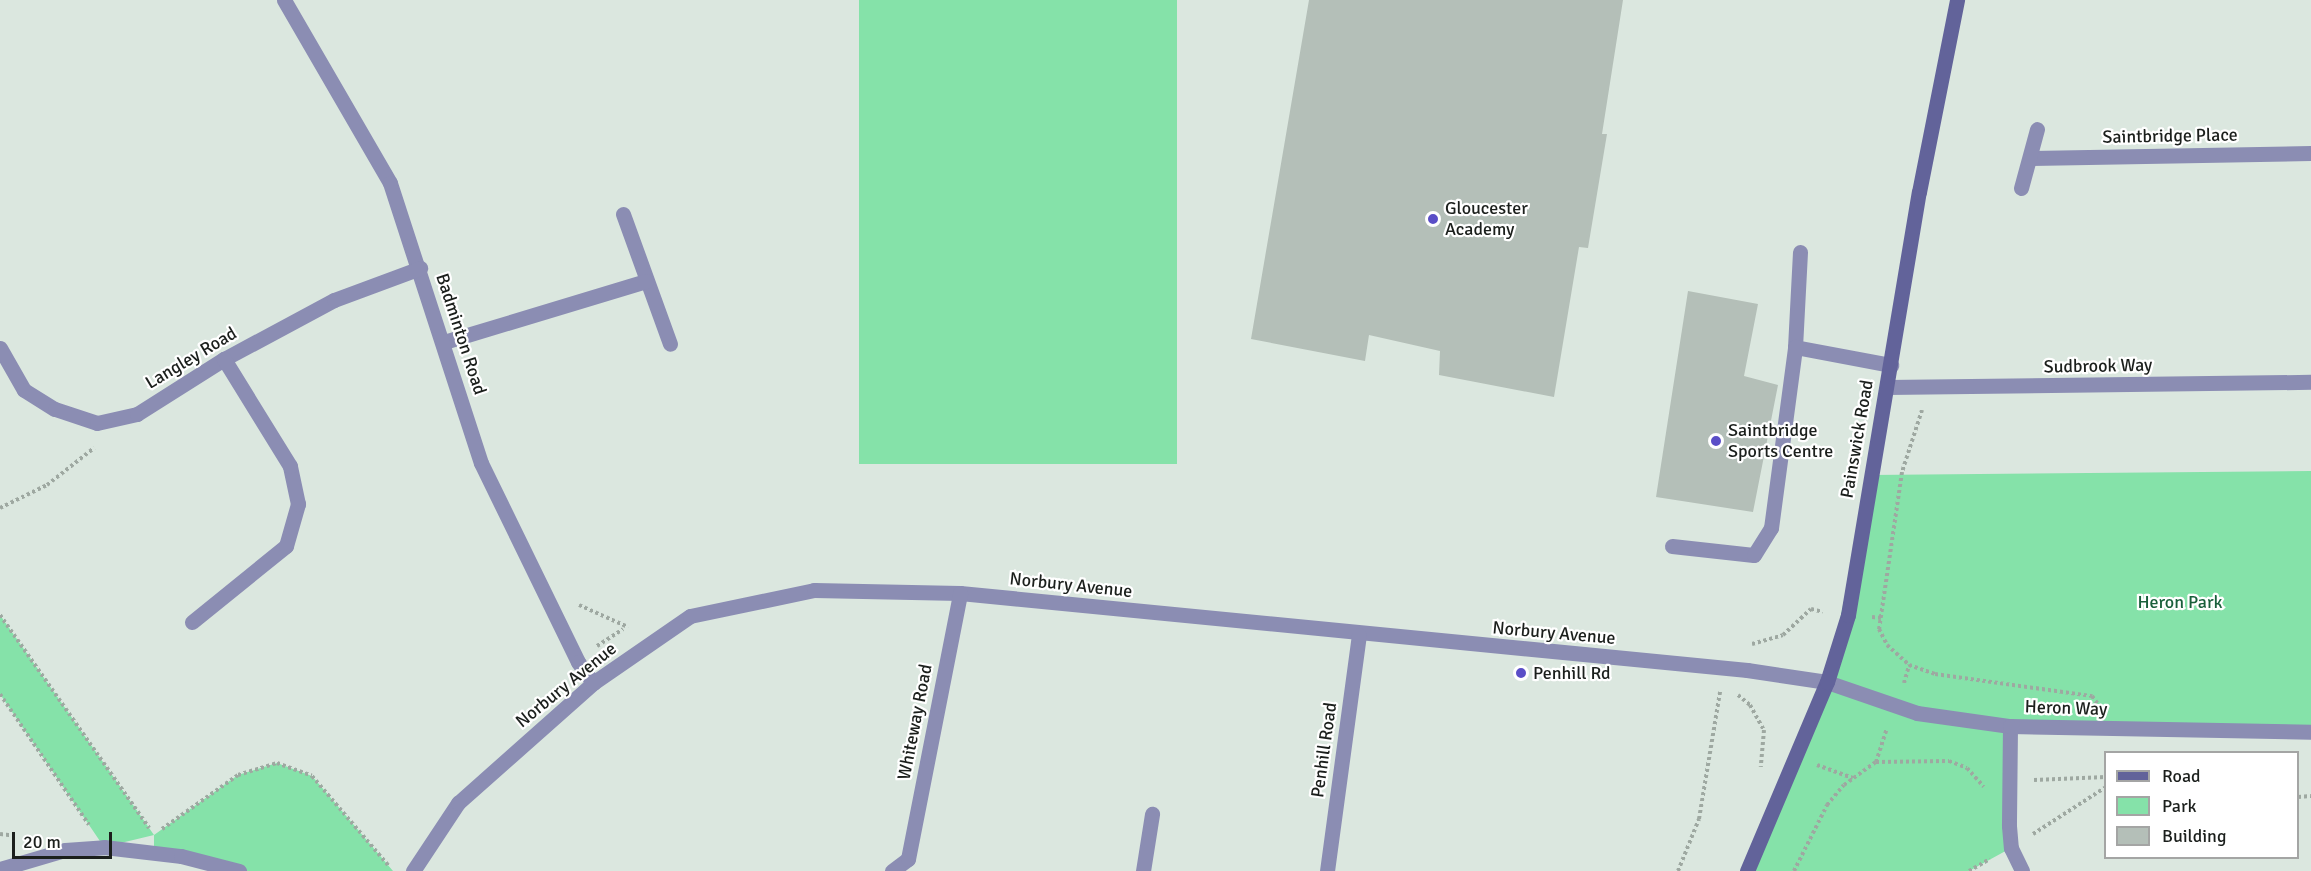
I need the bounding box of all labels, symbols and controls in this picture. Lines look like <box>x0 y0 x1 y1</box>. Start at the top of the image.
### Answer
street label: Saintbridge Place <box>2102 124 2238 148</box>
place label: Gloucester Academy <box>1445 198 1528 240</box>
marker: Gloucester Academy <box>1426 212 1440 226</box>
street label: Badminton Road <box>431 271 491 397</box>
street label: Langley Road <box>142 322 240 394</box>
street label: Sudbrook Way <box>2043 354 2153 378</box>
street label: Painswick Road <box>1836 378 1878 500</box>
place label: Saintbridge Sports Centre <box>1728 420 1833 462</box>
marker: Saintbridge Sports Centre <box>1709 434 1723 448</box>
street label: Norbury Avenue <box>1009 568 1133 602</box>
park label: Heron Park <box>2137 591 2223 613</box>
street label: Norbury Avenue <box>1492 617 1616 649</box>
street label: Norbury Avenue <box>511 638 621 732</box>
street label: Whiteway Road <box>893 662 937 782</box>
place label: Penhill Rd <box>1533 662 1611 684</box>
marker: Penhill Rd <box>1514 666 1528 680</box>
street label: Heron Way <box>2024 696 2108 720</box>
street label: Penhill Road <box>1307 701 1341 799</box>
legend <box>2104 751 2299 859</box>
text: Road <box>2162 765 2201 787</box>
text: Park <box>2162 795 2197 817</box>
scale bar <box>15 820 116 858</box>
text: Building <box>2162 825 2226 847</box>
text: 20 m <box>23 831 61 853</box>

